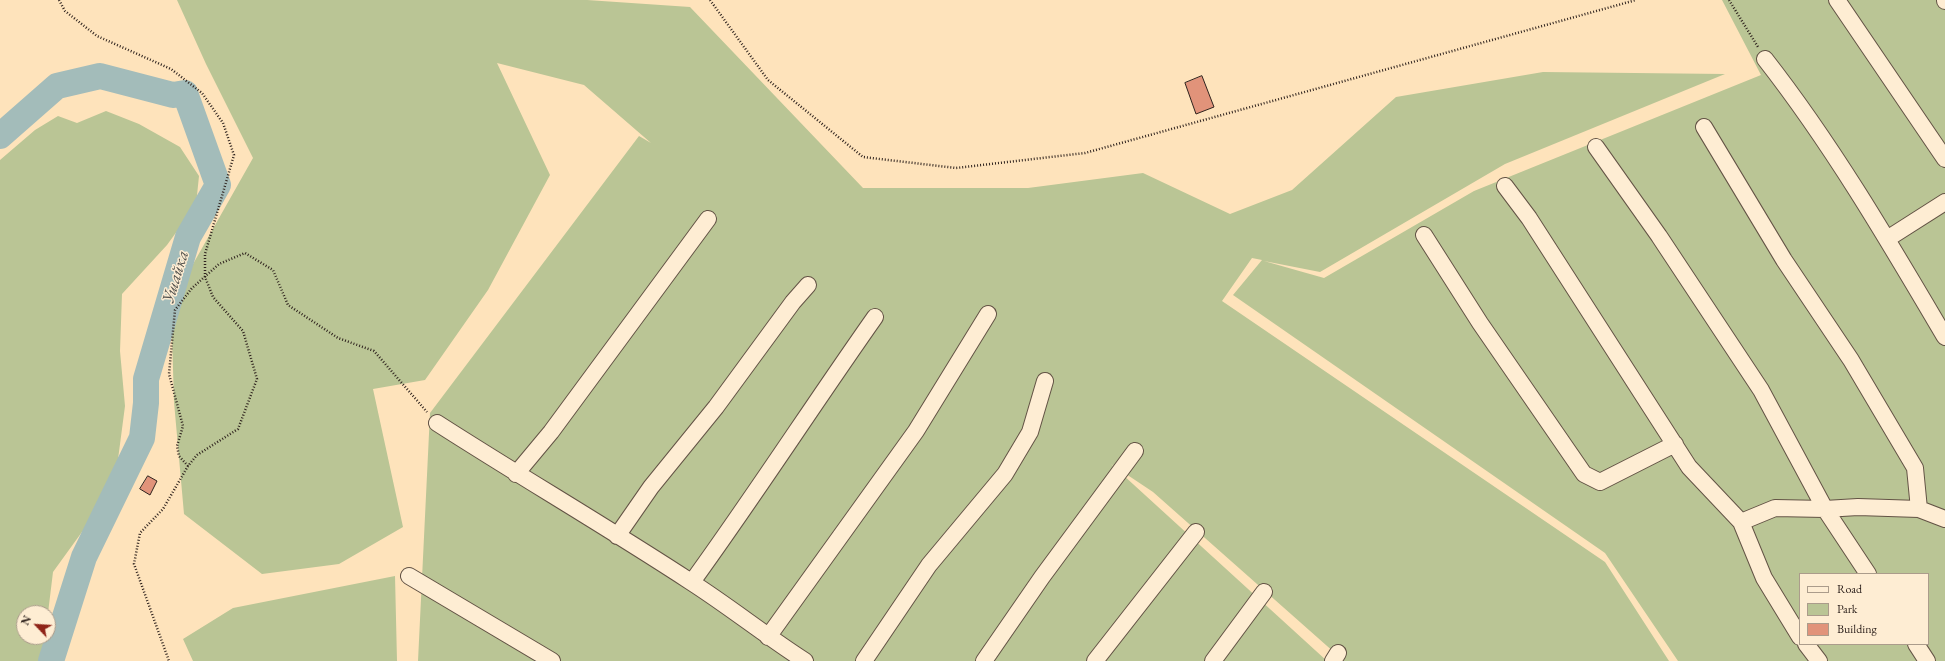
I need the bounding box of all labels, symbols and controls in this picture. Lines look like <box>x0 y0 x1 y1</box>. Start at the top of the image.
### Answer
water label: Ушайка <box>158 248 194 306</box>
legend <box>1799 573 1929 645</box>
text: Road <box>1837 581 1862 597</box>
text: Park <box>1837 601 1857 617</box>
north arrow <box>16 605 56 645</box>
text: N <box>18 613 34 627</box>
text: Building <box>1837 621 1877 637</box>

